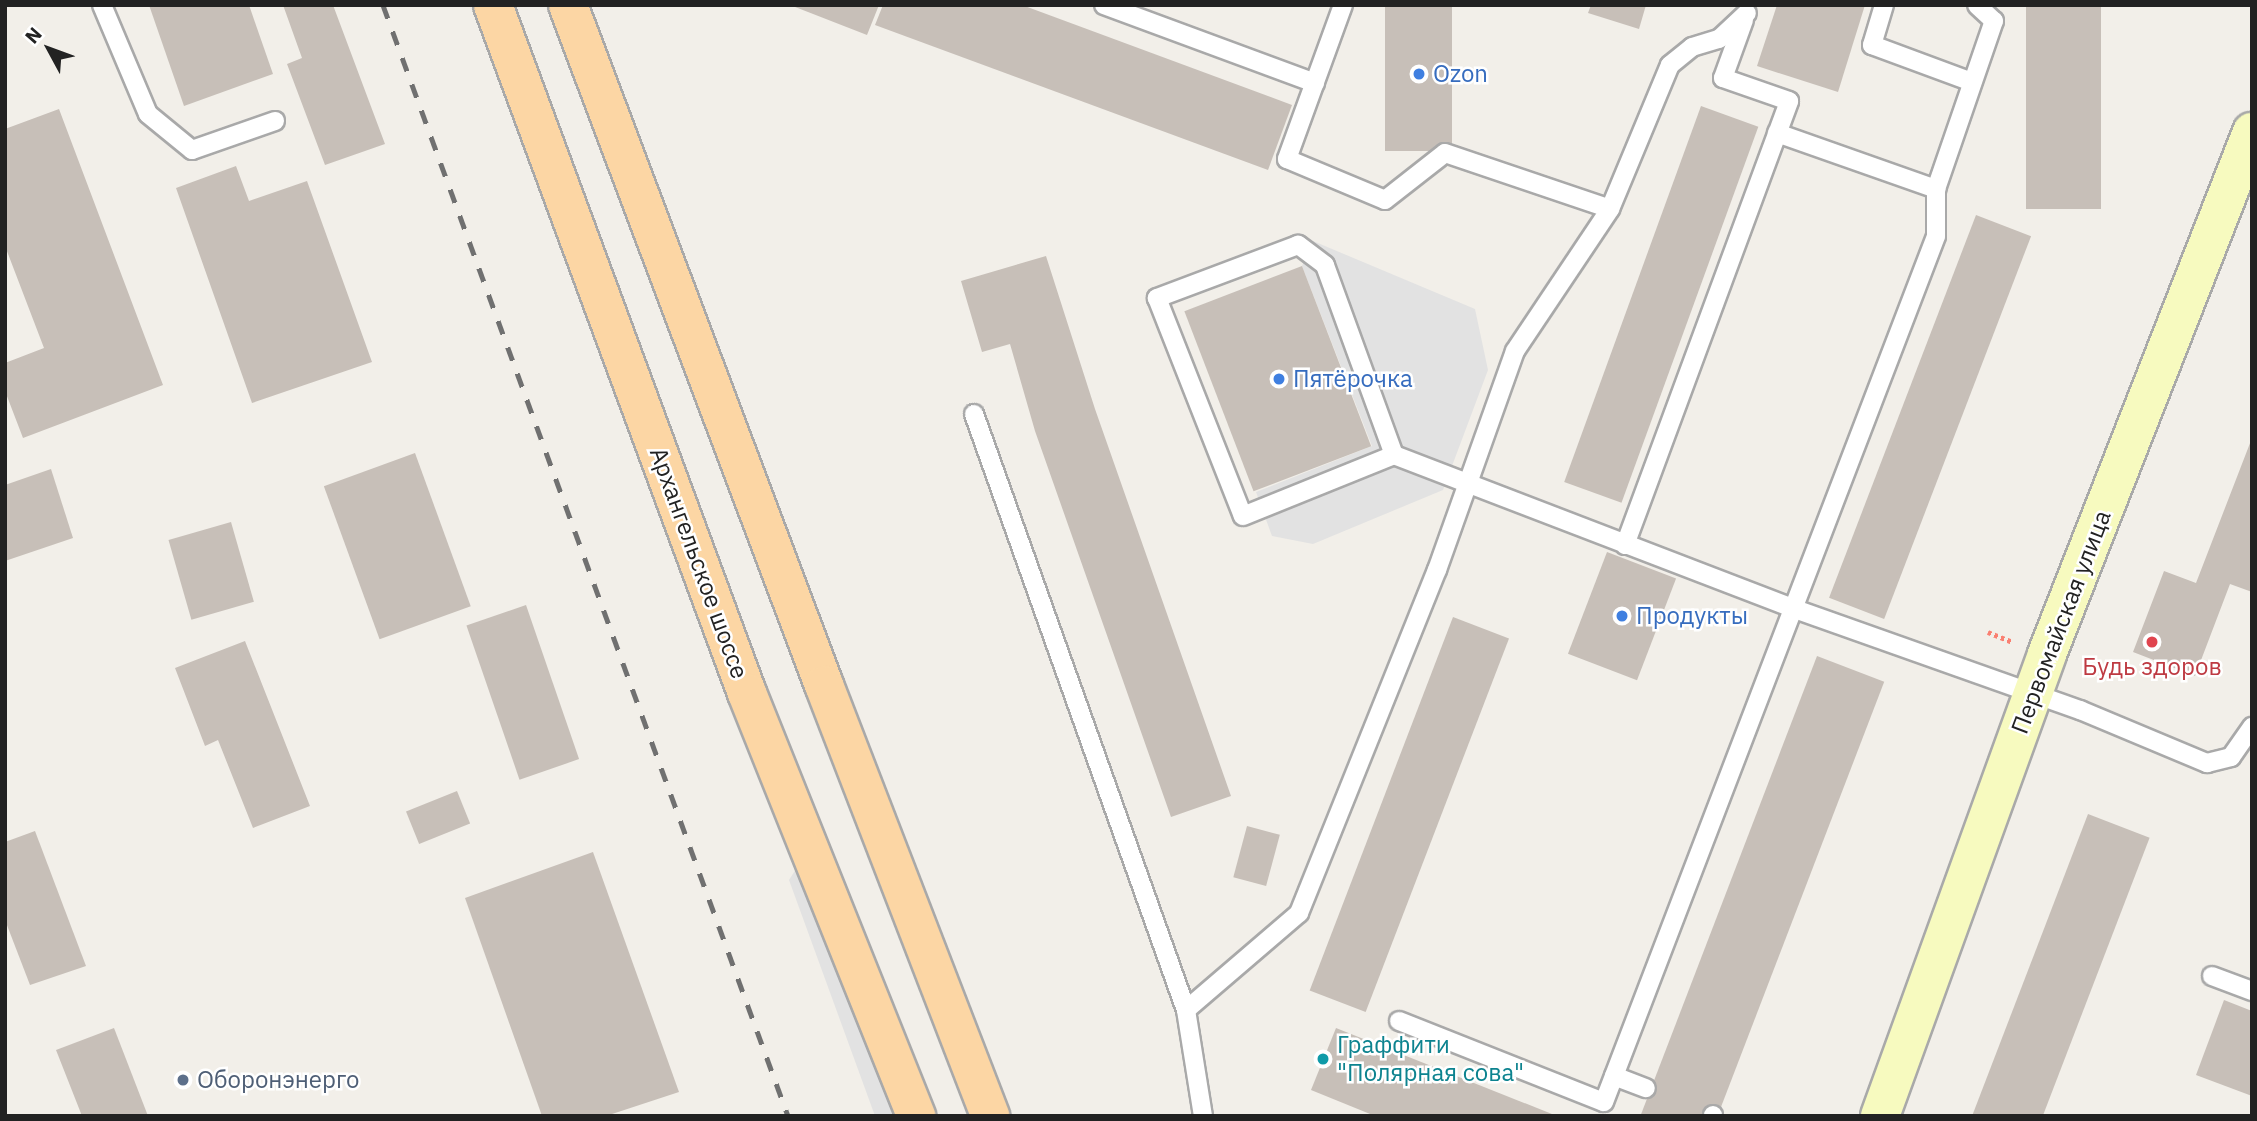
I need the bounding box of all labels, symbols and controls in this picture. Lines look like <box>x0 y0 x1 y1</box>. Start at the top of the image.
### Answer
north arrow <box>14 14 84 84</box>
text: N <box>20 22 47 48</box>
place label: Ozon <box>1433 60 1488 88</box>
marker: Ozon <box>1411 66 1427 82</box>
place label: Пятёрочка <box>1293 365 1413 393</box>
marker: Пятёрочка <box>1271 371 1287 387</box>
street label: Архангельское шоссе <box>644 443 754 683</box>
street label: Первомайская улица <box>2005 506 2117 738</box>
place label: Продукты <box>1636 602 1748 630</box>
marker: Продукты <box>1614 608 1630 624</box>
marker: Будь здоров <box>2144 634 2160 650</box>
place label: Будь здоров <box>2082 653 2222 681</box>
place label: Граффити "Полярная сова" <box>1337 1031 1524 1087</box>
marker: Граффити "Полярная сова" <box>1315 1051 1331 1067</box>
place label: Оборонэнерго <box>197 1066 359 1094</box>
marker: Оборонэнерго <box>175 1072 191 1088</box>

